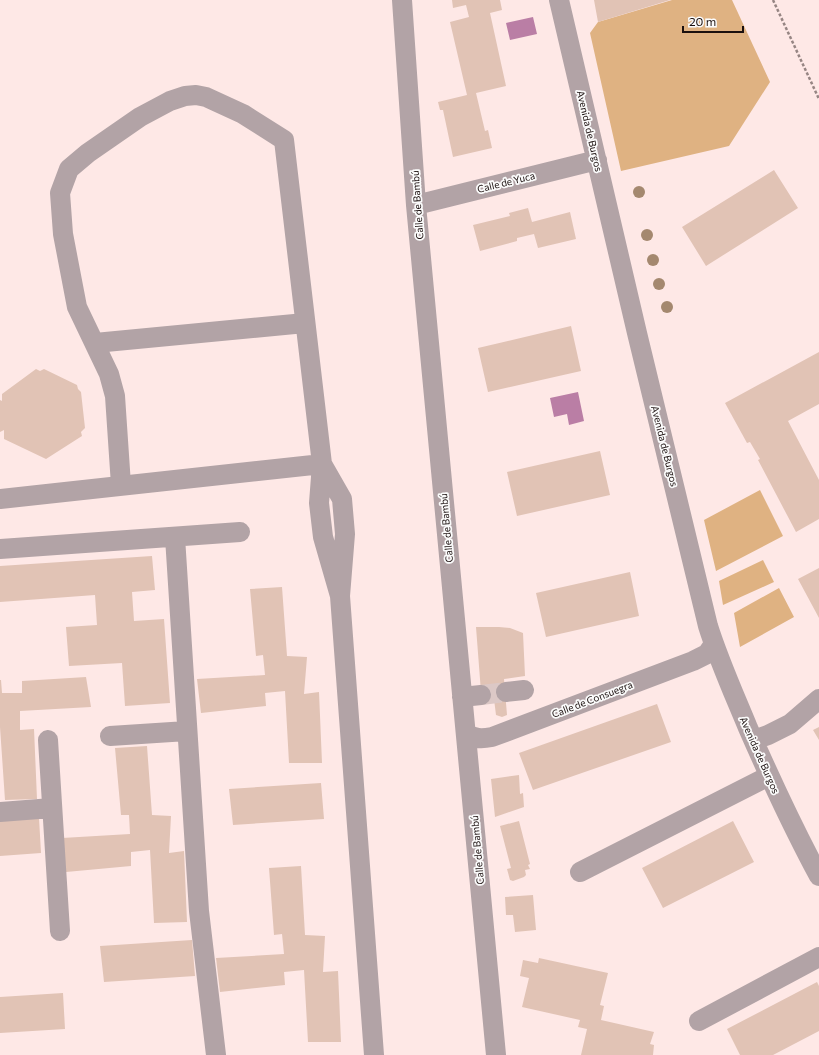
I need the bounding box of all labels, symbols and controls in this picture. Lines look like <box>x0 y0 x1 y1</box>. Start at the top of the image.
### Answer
scale bar <box>683 8 743 34</box>
text: 20 m <box>689 14 716 28</box>
street label: Avenida de Burgos <box>575 89 605 173</box>
street label: Calle de Yuca <box>476 169 536 195</box>
street label: Calle de Bambú <box>409 170 425 240</box>
street label: Avenida de Burgos <box>649 404 681 488</box>
street label: Calle de Bambú <box>437 493 455 563</box>
street label: Calle de Consuegra <box>550 678 634 720</box>
street label: Avenida de Burgos <box>738 715 782 796</box>
street label: Calle de Bambú <box>468 815 486 885</box>

